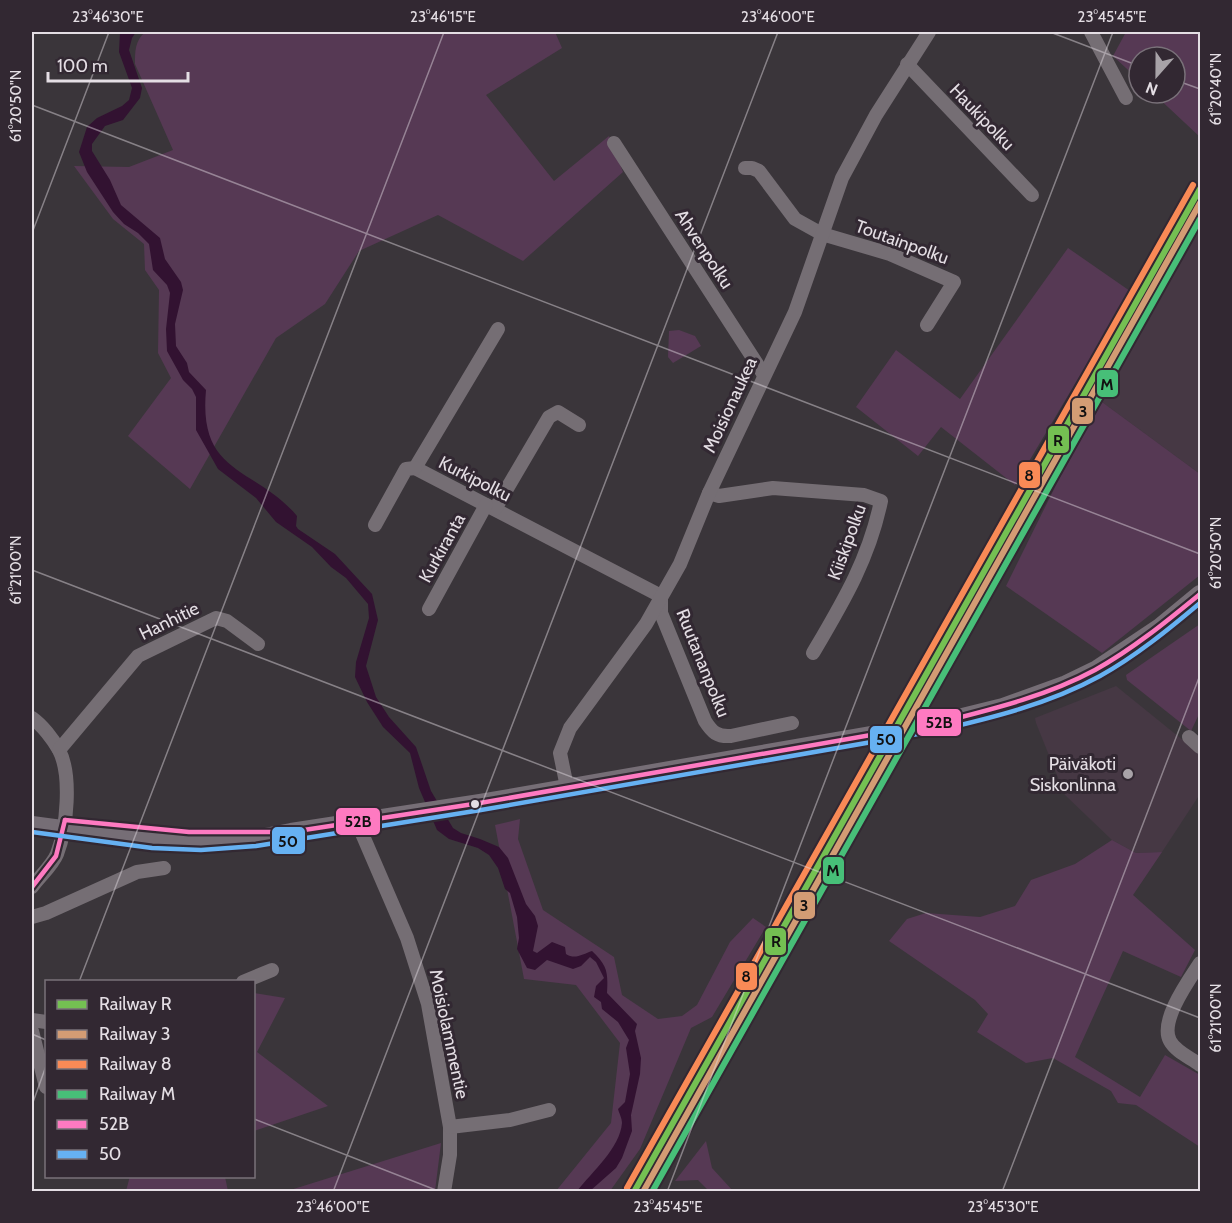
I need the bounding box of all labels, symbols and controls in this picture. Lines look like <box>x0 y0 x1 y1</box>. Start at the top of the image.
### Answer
text: 23°46'30"E <box>72 8 144 26</box>
text: 23°46'15"E <box>410 8 476 26</box>
text: 23°46'00"E <box>741 8 815 26</box>
text: 23°45'45"E <box>1078 8 1146 26</box>
scale bar <box>48 45 188 83</box>
north arrow <box>1127 45 1187 105</box>
text: 61°20'40"N <box>1207 53 1225 125</box>
text: 100 m <box>57 55 108 77</box>
text: 61°20'50"N <box>7 70 25 142</box>
text: N <box>1143 78 1160 99</box>
street label: Haukipolku <box>945 79 1019 155</box>
street label: Ahvenpolku <box>670 205 738 293</box>
street label: Toutainpolku <box>852 215 952 269</box>
street label: Moisionaukea <box>698 353 762 456</box>
line badge: M <box>1096 369 1119 398</box>
text: M <box>1100 375 1114 394</box>
line badge: 3 <box>1071 397 1094 425</box>
text: 3 <box>1079 402 1087 421</box>
line badge: R <box>1047 425 1070 454</box>
text: R <box>1053 431 1063 450</box>
street label: Kurkipolku <box>435 451 515 507</box>
line badge: 8 <box>1018 461 1041 489</box>
text: 8 <box>1024 466 1034 485</box>
street label: Kiiskipolku <box>823 501 871 583</box>
street label: Kurkiranta <box>414 509 470 586</box>
text: 61°20'50"N <box>1207 517 1225 589</box>
text: 61°21'00"N <box>7 535 25 605</box>
street label: Hanhitie <box>135 597 203 645</box>
street label: Ruutananpolku <box>671 606 735 720</box>
line badge: 52B <box>916 708 962 737</box>
text: 52B <box>925 713 953 732</box>
line badge: 50 <box>869 725 903 754</box>
text: 50 <box>876 730 896 749</box>
place label: Päiväkoti Siskonlinna <box>1030 753 1116 796</box>
marker: Päiväkoti Siskonlinna <box>1121 767 1135 781</box>
unlabelled marker <box>469 798 481 810</box>
line badge: 52B <box>335 807 381 836</box>
text: 52B <box>344 812 372 831</box>
line badge: 50 <box>271 826 306 855</box>
text: 50 <box>278 832 298 851</box>
line badge: M <box>822 856 845 885</box>
text: M <box>826 861 840 880</box>
line badge: 3 <box>793 891 816 920</box>
text: 3 <box>800 896 808 915</box>
line badge: R <box>764 927 787 956</box>
text: R <box>771 932 781 951</box>
line badge: 8 <box>735 962 758 991</box>
street label: Moisiolammentie <box>425 967 473 1101</box>
text: 8 <box>741 967 751 986</box>
legend <box>45 980 255 1178</box>
text: 61°21'00"N <box>1207 983 1225 1053</box>
text: Railway R <box>99 993 172 1015</box>
text: Railway 3 <box>99 1023 171 1045</box>
text: Railway 8 <box>99 1053 172 1075</box>
text: Railway M <box>99 1083 175 1105</box>
text: 52B <box>99 1113 129 1135</box>
text: 50 <box>99 1143 121 1165</box>
text: 23°46'00"E <box>296 1198 370 1216</box>
text: 23°45'45"E <box>634 1198 702 1216</box>
text: 23°45'30"E <box>967 1198 1039 1216</box>

